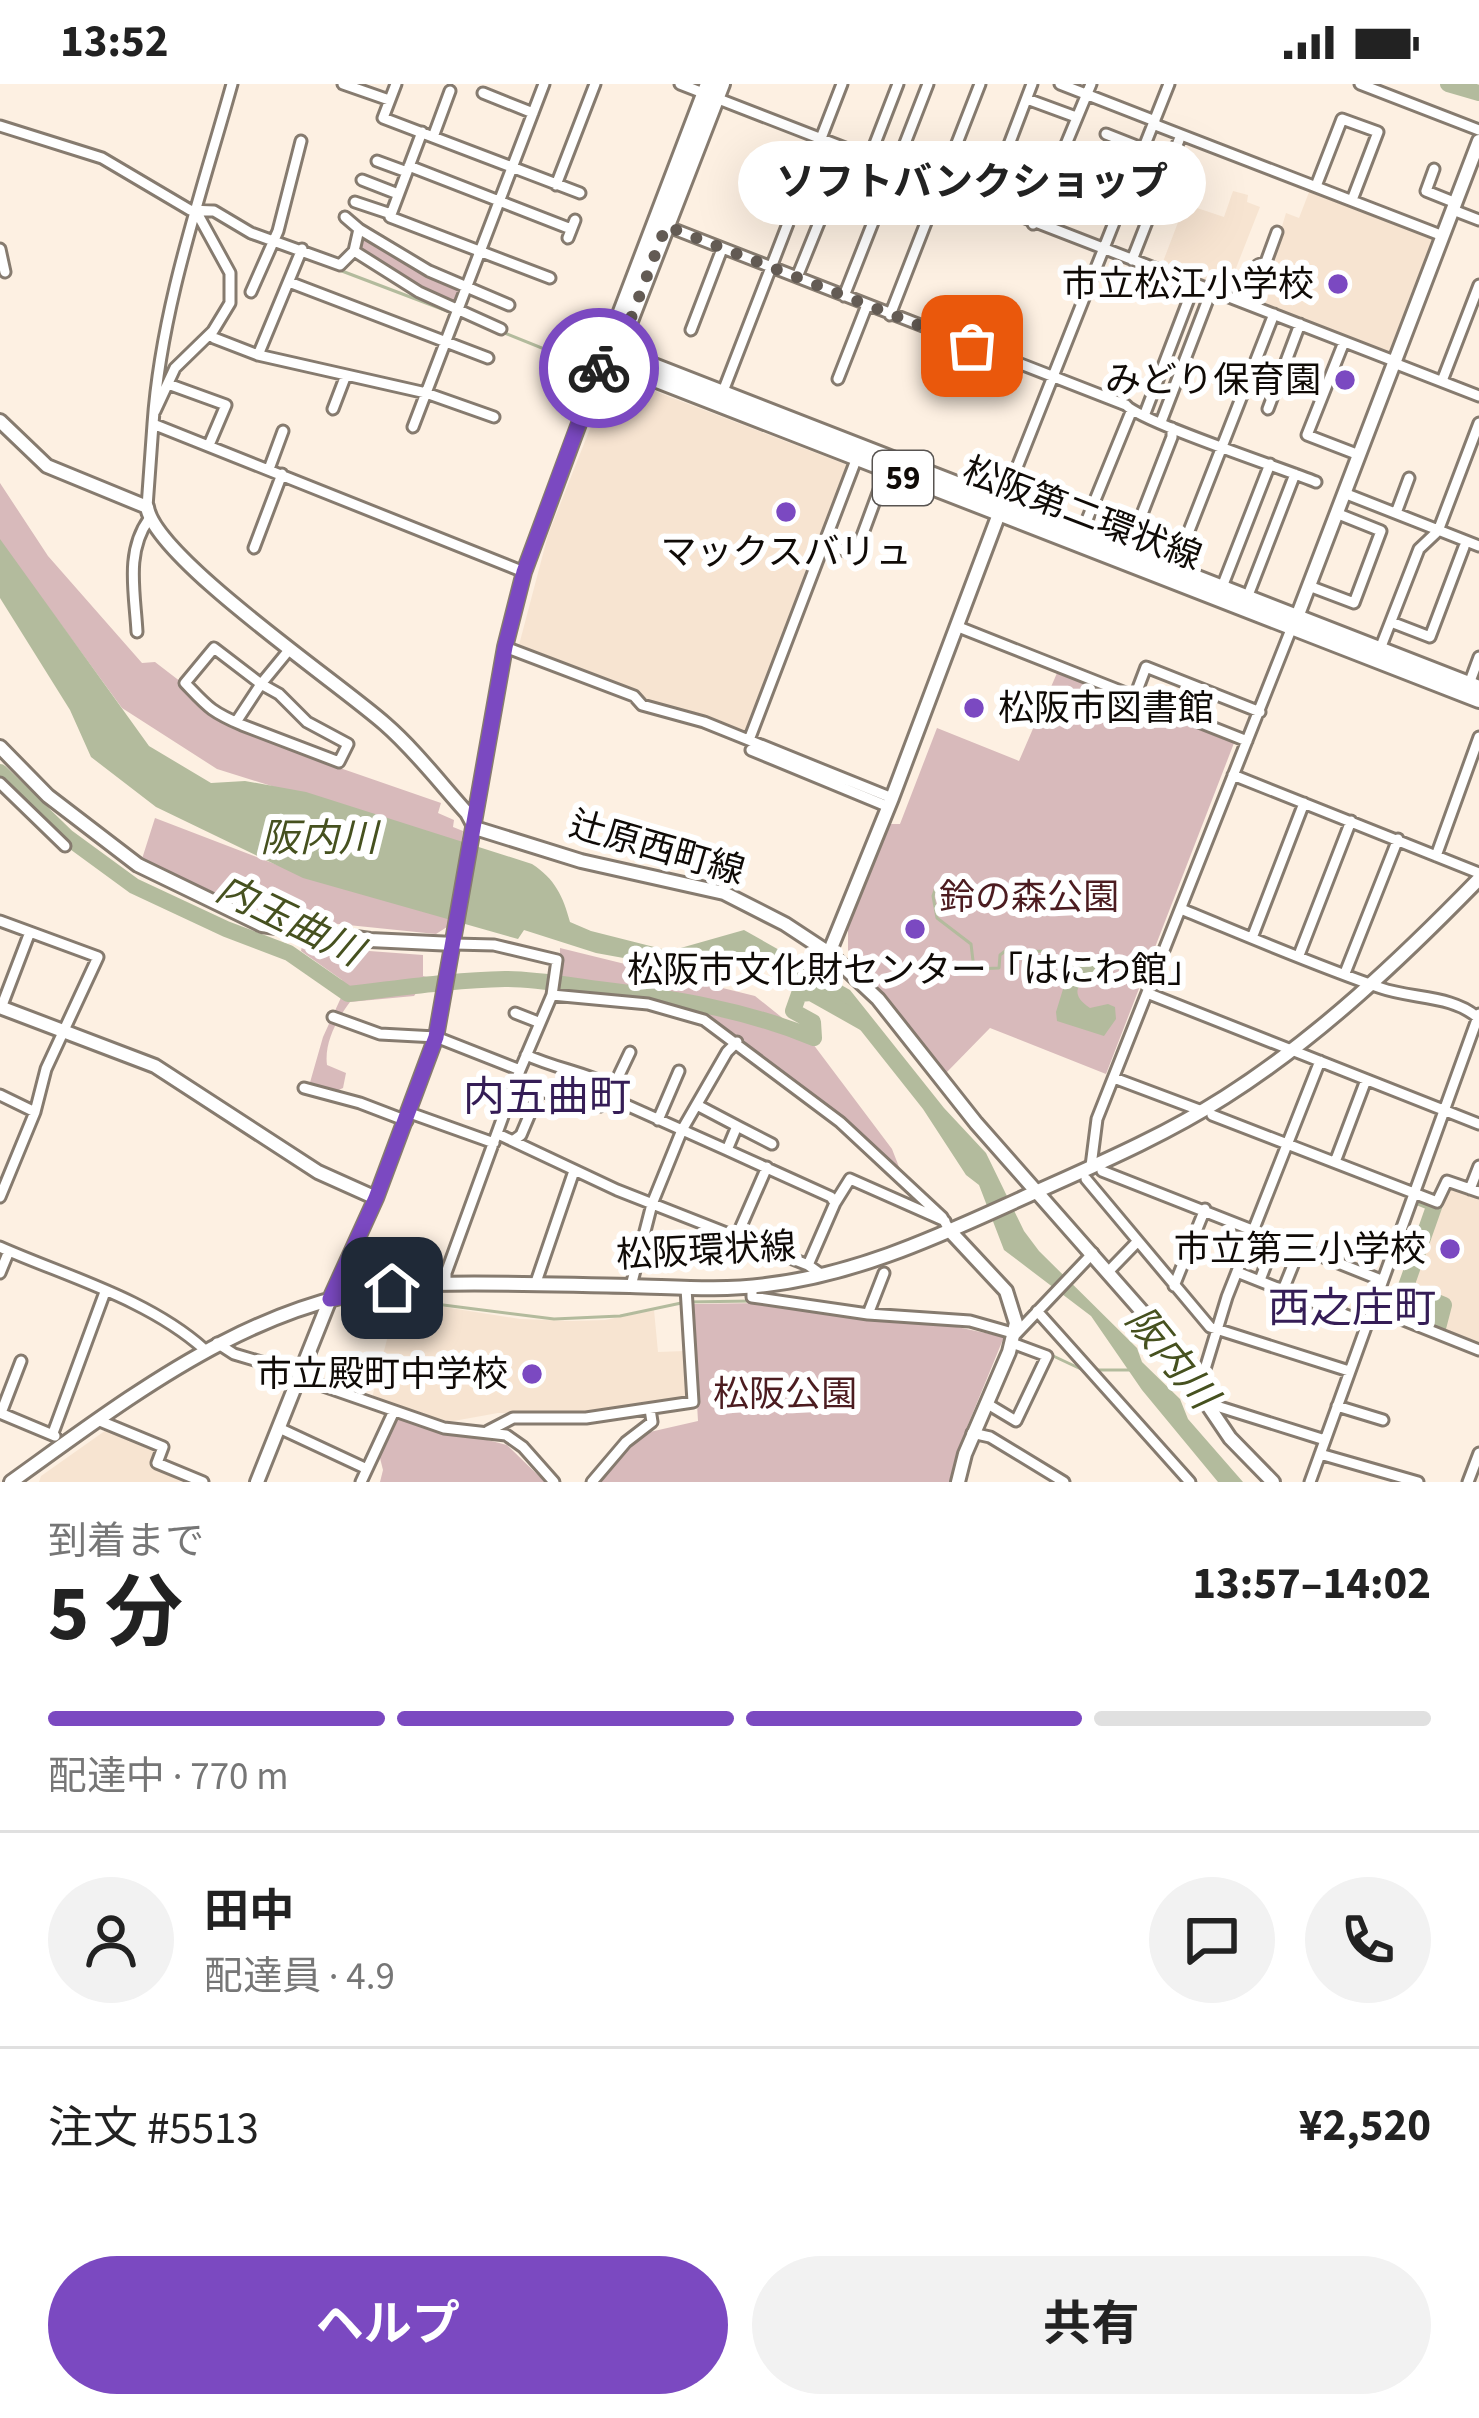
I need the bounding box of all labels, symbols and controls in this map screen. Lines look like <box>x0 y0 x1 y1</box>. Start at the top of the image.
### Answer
text: 13:52 <box>60 10 169 74</box>
callout: ソフトバンクショップ <box>738 142 1206 226</box>
text: ソフトバンクショップ <box>776 155 1168 211</box>
place label: 市立松江小学校 <box>1062 259 1314 310</box>
marker: 市立松江小学校 <box>1325 271 1351 297</box>
pin <box>921 295 1023 397</box>
courier <box>539 308 659 428</box>
icon: bag <box>939 313 1005 379</box>
icon: bike <box>566 335 632 401</box>
place label: みどり保育園 <box>1105 355 1321 406</box>
marker: みどり保育園 <box>1332 367 1358 393</box>
street label: 松阪第二環状線 <box>955 445 1209 583</box>
road number: 59 <box>873 451 933 505</box>
marker: マックスバリュ <box>773 499 799 525</box>
place label: マックスバリュ <box>661 527 911 578</box>
place label: 松阪市図書館 <box>998 683 1214 734</box>
marker: 松阪市図書館 <box>961 695 987 721</box>
street label: 辻原西町線 <box>563 799 751 897</box>
water label: 阪内川 <box>260 811 381 867</box>
water label: 内玉曲川 <box>207 862 375 982</box>
park label: 鈴の森公園 <box>939 872 1119 923</box>
marker: 松阪市文化財センター「はにわ館」 <box>902 916 928 942</box>
place label: 松阪市文化財センター「はにわ館」 <box>627 945 1203 996</box>
district label: 内五曲町 <box>463 1068 631 1128</box>
street label: 松阪環状線 <box>615 1221 797 1281</box>
place label: 市立第三小学校 <box>1174 1224 1426 1275</box>
marker: 市立第三小学校 <box>1437 1236 1463 1262</box>
pin <box>341 1237 443 1339</box>
icon: home <box>359 1255 425 1321</box>
district label: 西之庄町 <box>1268 1279 1436 1339</box>
water label: 阪内川 <box>1112 1295 1232 1424</box>
place label: 市立殿町中学校 <box>256 1349 508 1400</box>
marker: 市立殿町中学校 <box>519 1361 545 1387</box>
park label: 松阪公園 <box>713 1369 857 1420</box>
text: 到着まで <box>48 1514 204 1570</box>
text: 13:57–14:02 <box>1192 1552 1431 1616</box>
text: 5 分 <box>48 1559 183 1670</box>
text: 配達中 · 770 m <box>48 1749 289 1805</box>
button: person <box>48 1877 174 2003</box>
button: chat <box>1149 1877 1275 2003</box>
button: phone <box>1305 1877 1431 2003</box>
text: 田中 <box>204 1880 294 1944</box>
text: 配達員 · 4.9 <box>204 1949 395 2005</box>
text: ¥2,520 <box>1299 2094 1431 2158</box>
text: 注文 #5513 <box>48 2097 259 2161</box>
button: ヘルプ <box>48 2256 728 2394</box>
button: 共有 <box>752 2256 1431 2394</box>

